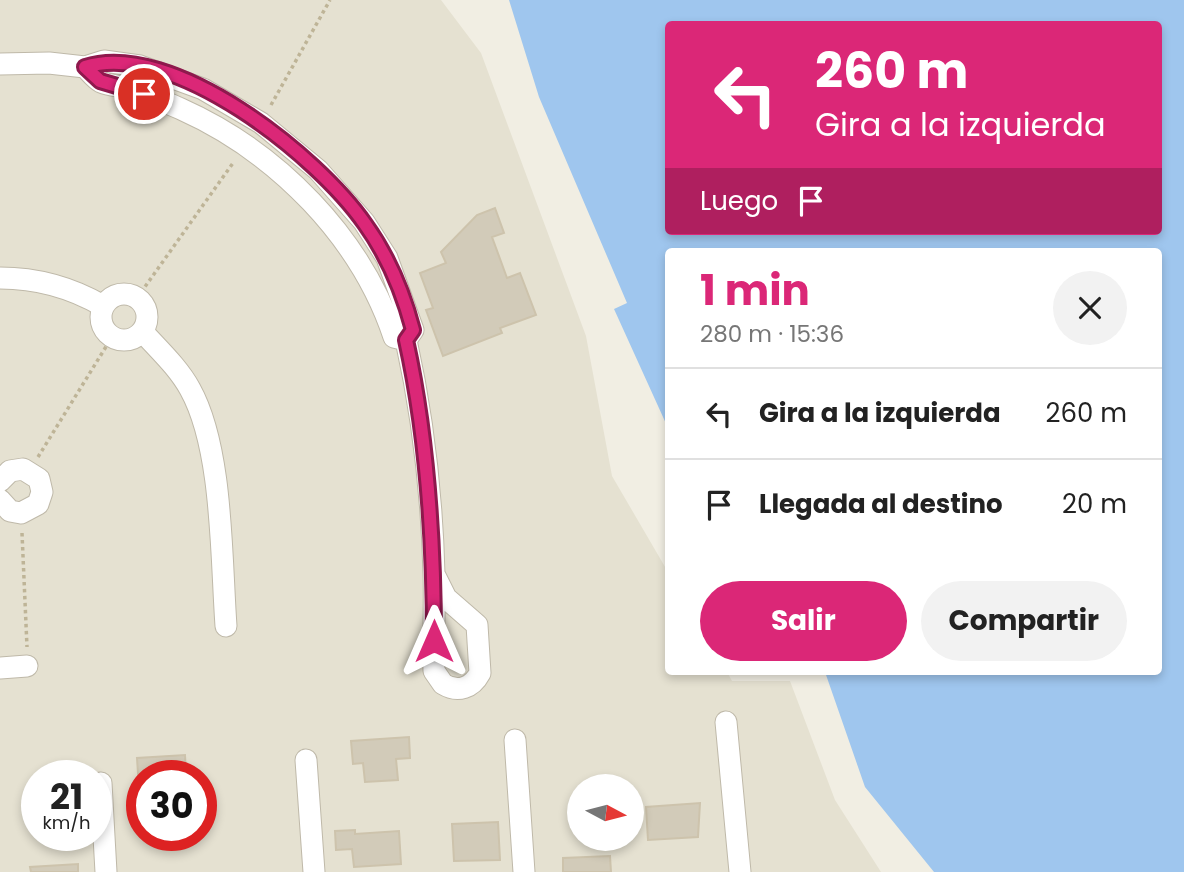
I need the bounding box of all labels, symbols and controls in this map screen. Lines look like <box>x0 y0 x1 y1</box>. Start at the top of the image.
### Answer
text: 260 m <box>815 37 968 105</box>
icon: left <box>700 49 791 140</box>
pin <box>114 64 174 124</box>
icon: arrive <box>125 75 163 113</box>
text: Gira a la izquierda <box>815 102 1106 147</box>
icon: arrive <box>792 182 830 220</box>
text: Luego <box>700 183 778 219</box>
text: 1 min <box>700 261 810 320</box>
button: close <box>1053 271 1127 345</box>
text: 280 m · 15:36 <box>700 318 844 350</box>
icon: left <box>700 395 738 433</box>
text: Gira a la izquierda <box>759 395 1001 431</box>
text: 260 m <box>1045 395 1127 431</box>
icon: arrive <box>700 486 738 524</box>
text: Llegada al destino <box>759 486 1003 522</box>
text: 20 m <box>1062 486 1127 522</box>
button: Salir <box>700 581 907 661</box>
button: Compartir <box>921 581 1127 661</box>
position arrow <box>397 604 471 678</box>
speed limit sign: 30 <box>126 760 217 851</box>
text: 21 <box>50 772 83 821</box>
north arrow <box>567 774 644 850</box>
map controls <box>567 774 644 851</box>
text: km/h <box>43 810 90 835</box>

